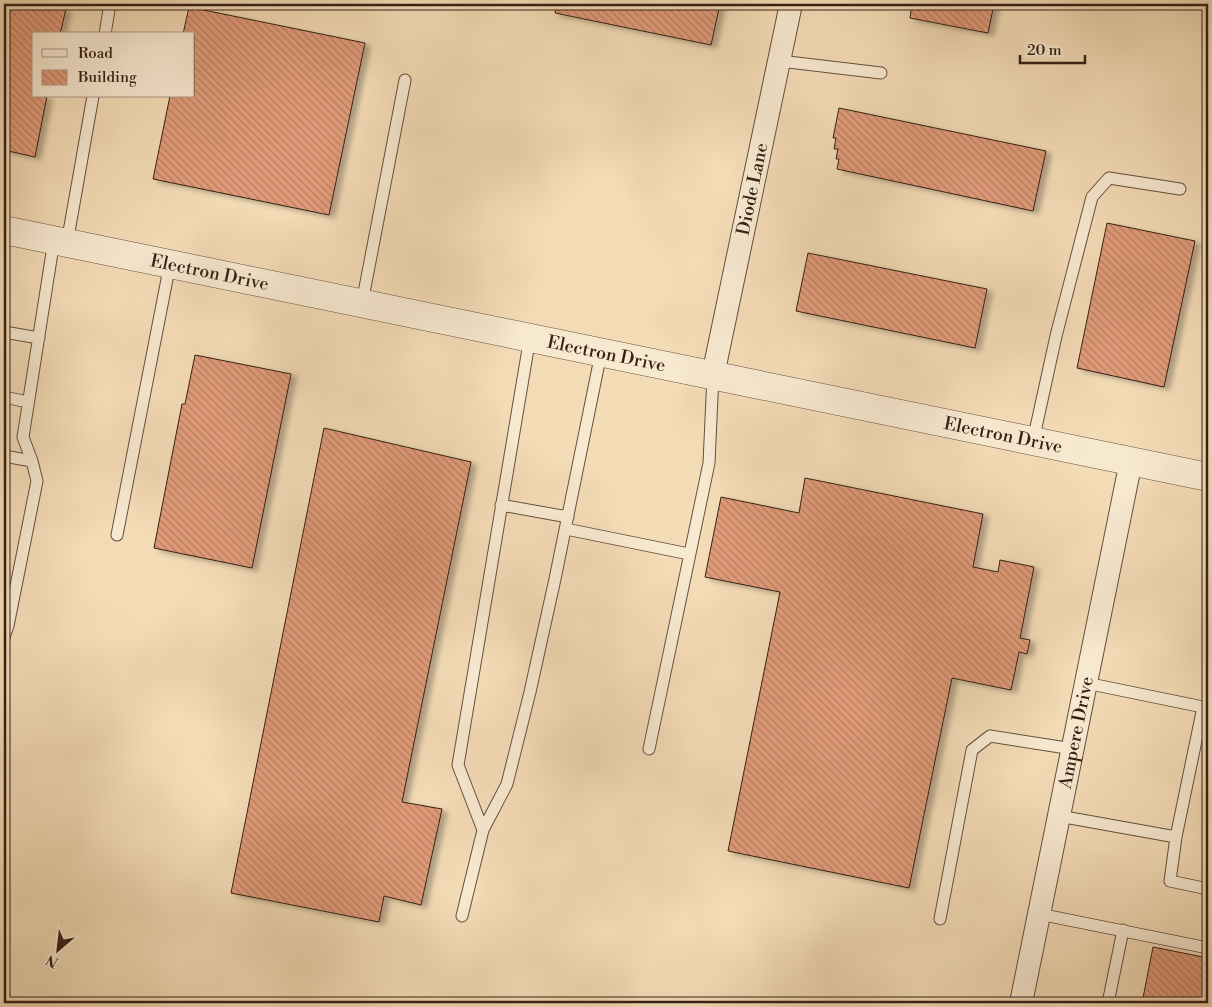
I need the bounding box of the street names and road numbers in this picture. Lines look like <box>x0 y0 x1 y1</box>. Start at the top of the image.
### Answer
street label: Diode Lane <box>732 141 774 238</box>
street label: Electron Drive <box>148 249 271 296</box>
street label: Electron Drive <box>545 331 668 377</box>
street label: Electron Drive <box>942 412 1064 459</box>
street label: Ampere Drive <box>1054 675 1099 792</box>

